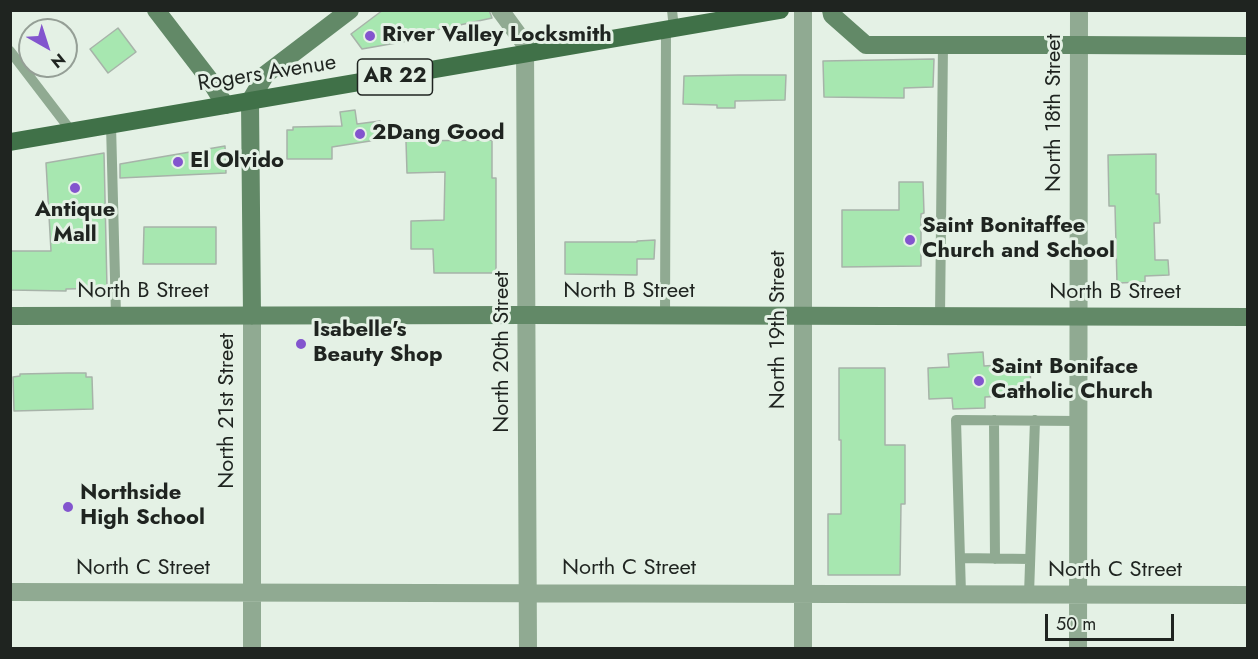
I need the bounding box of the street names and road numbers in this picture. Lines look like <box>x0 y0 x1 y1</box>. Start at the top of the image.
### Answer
street label: North 18th Street <box>1042 34 1068 192</box>
street label: Rogers Avenue <box>196 50 338 98</box>
road number: AR 22 <box>358 59 432 95</box>
street label: North 19th Street <box>766 251 792 409</box>
street label: North 20th Street <box>490 271 516 433</box>
street label: North B Street <box>77 279 209 305</box>
street label: North B Street <box>563 279 695 305</box>
street label: North B Street <box>1049 280 1181 306</box>
street label: North 21st Street <box>215 333 241 489</box>
street label: North C Street <box>76 556 210 582</box>
street label: North C Street <box>562 556 696 582</box>
street label: North C Street <box>1048 558 1182 584</box>

